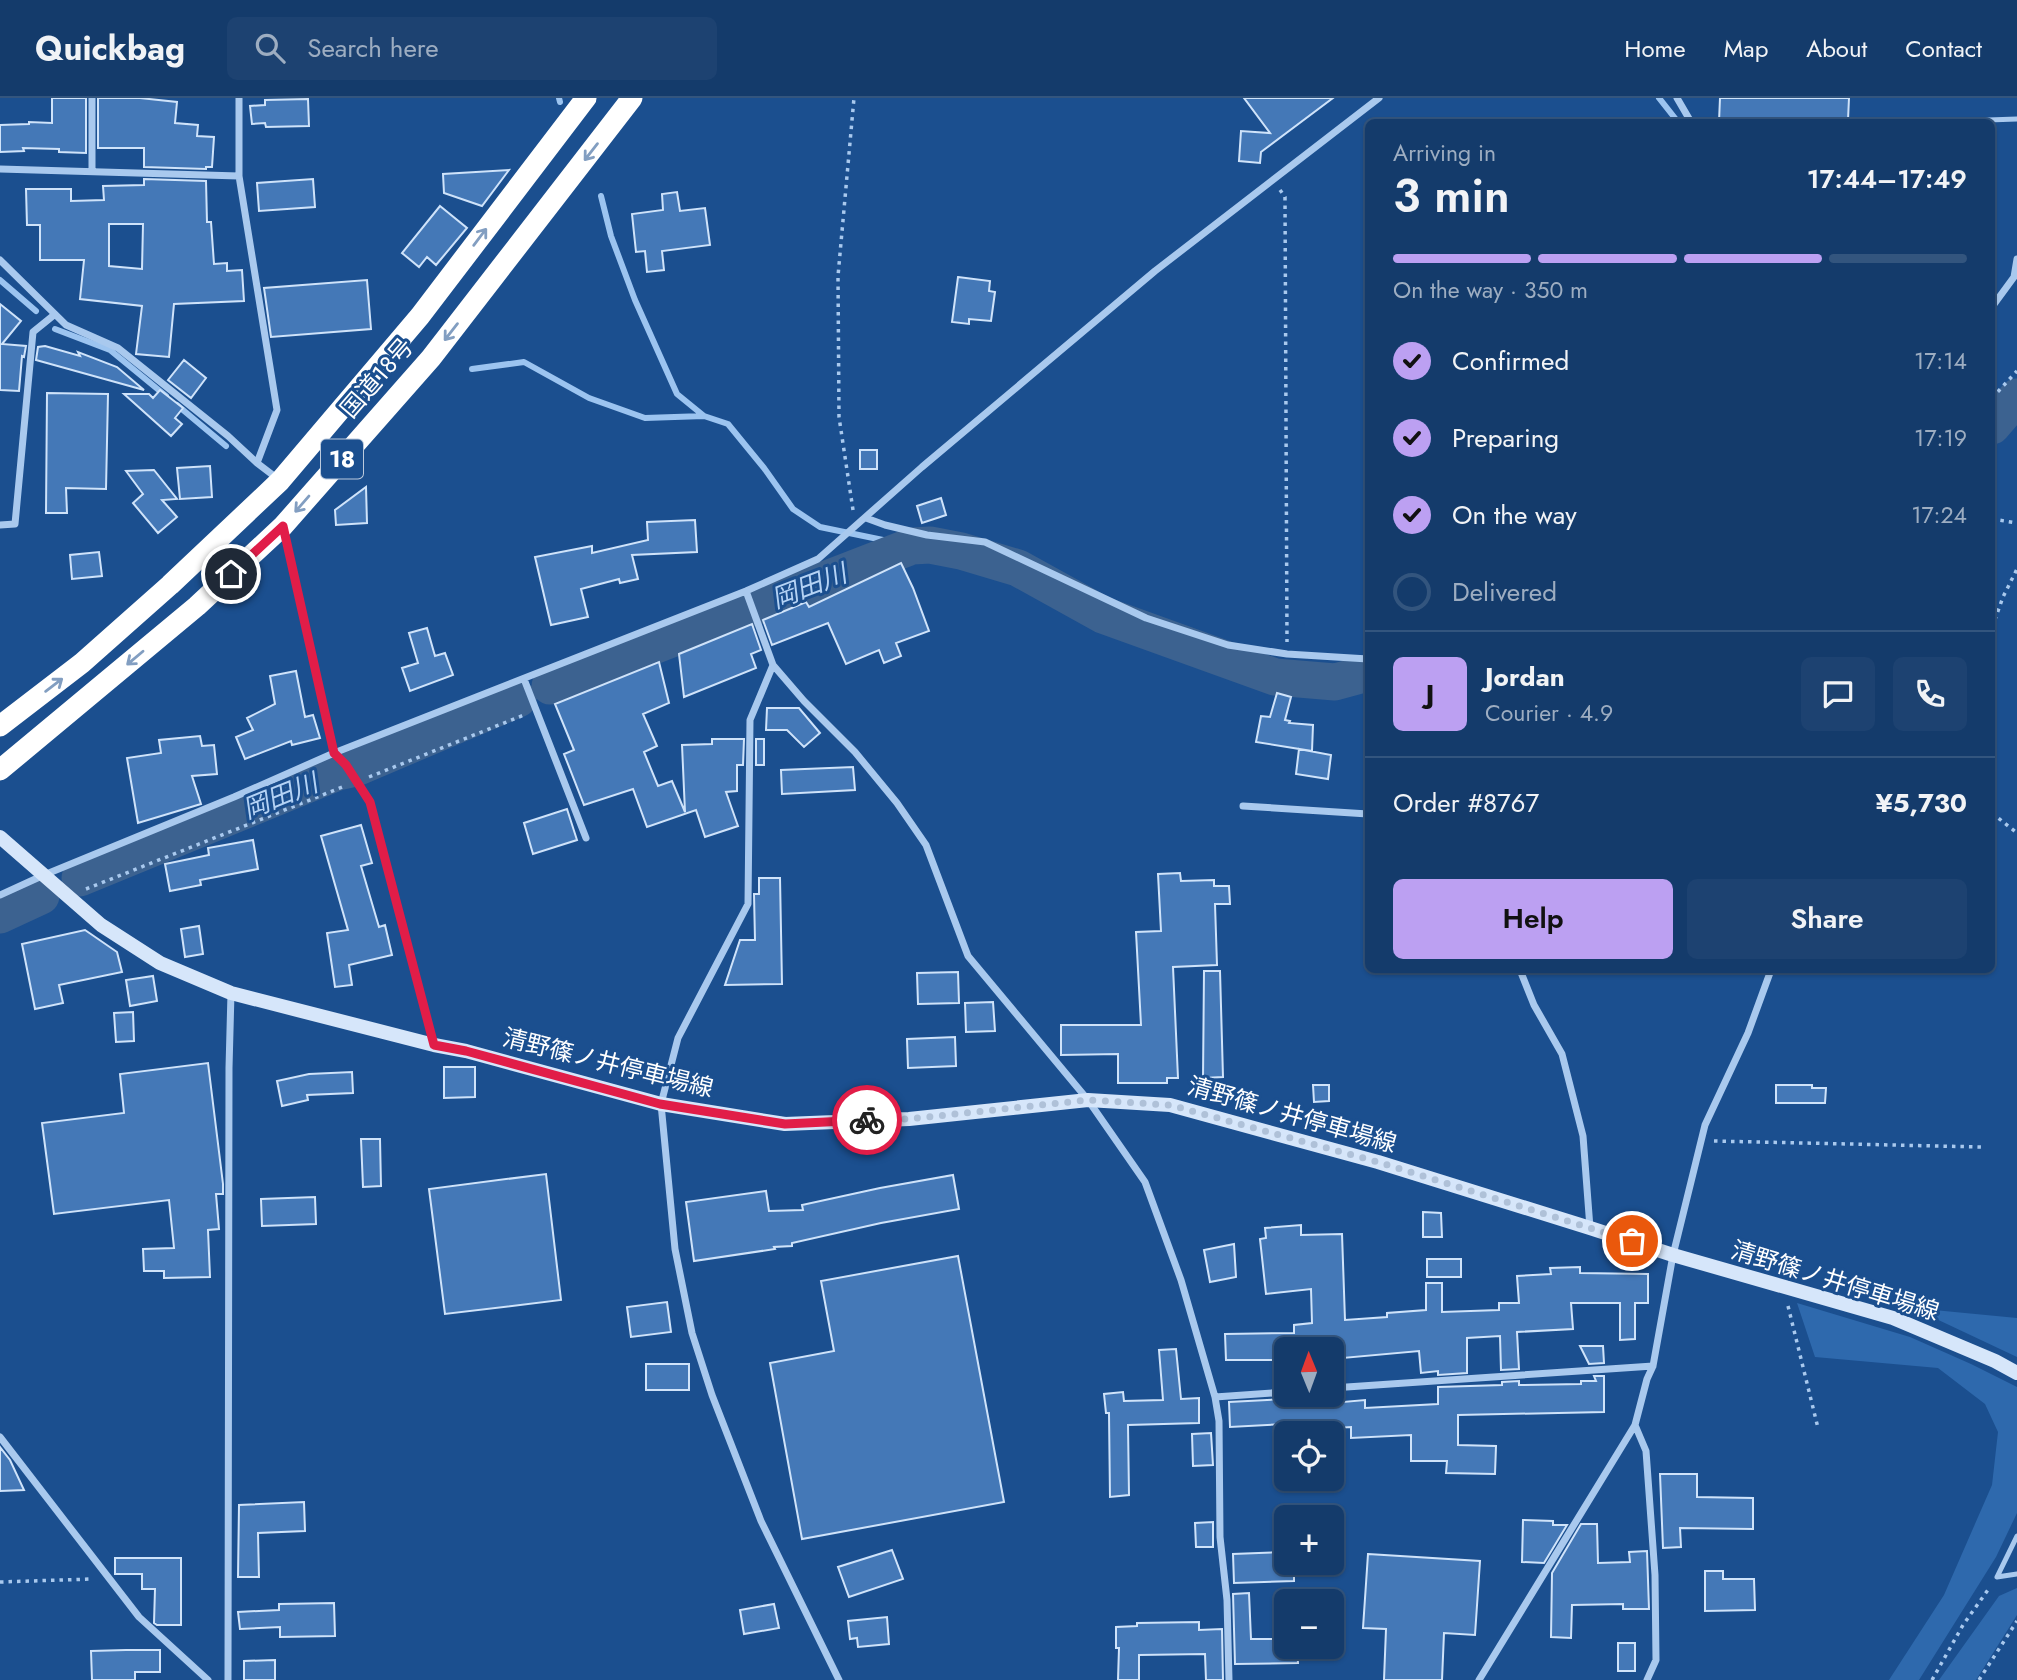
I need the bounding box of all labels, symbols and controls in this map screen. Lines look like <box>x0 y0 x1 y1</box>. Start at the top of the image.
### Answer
search box <box>227 17 717 80</box>
text: Quickbag <box>35 25 185 72</box>
icon: search <box>251 29 289 67</box>
text: Search here <box>307 29 439 67</box>
text: Home <box>1624 31 1686 66</box>
text: Map <box>1724 31 1768 66</box>
text: About <box>1806 31 1867 66</box>
text: Contact <box>1905 31 1982 66</box>
text: Arriving in <box>1393 136 1496 170</box>
one-way arrow <box>583 142 598 161</box>
text: 17:44–17:49 <box>1807 160 1967 198</box>
text: 3 min <box>1393 163 1510 229</box>
one-way arrow <box>472 228 487 247</box>
text: On the way · 350 m <box>1393 273 1588 307</box>
one-way arrow <box>444 322 459 340</box>
street label: 国道18号 <box>332 330 421 425</box>
icon: check <box>1393 342 1431 380</box>
text: Confirmed <box>1452 342 1569 380</box>
text: 17:14 <box>1914 344 1967 378</box>
icon: check <box>1393 419 1431 457</box>
text: Preparing <box>1452 419 1559 457</box>
text: 17:19 <box>1914 421 1967 455</box>
road number: 18 <box>321 440 363 478</box>
one-way arrow <box>294 494 310 512</box>
icon: check <box>1393 496 1431 534</box>
text: On the way <box>1452 496 1577 534</box>
text: 17:24 <box>1911 498 1967 532</box>
pin <box>201 544 261 604</box>
water label: 岡田川 <box>766 553 855 618</box>
icon: home <box>212 555 250 593</box>
text: Delivered <box>1452 573 1557 611</box>
one-way arrow <box>127 650 145 665</box>
button: chat <box>1801 657 1875 731</box>
button: phone <box>1893 657 1967 731</box>
text: Jordan <box>1485 658 1565 696</box>
text: J <box>1426 675 1434 713</box>
one-way arrow <box>45 677 63 692</box>
text: Courier · 4.9 <box>1485 696 1613 730</box>
water label: 岡田川 <box>237 763 326 828</box>
text: Order #8767 <box>1393 784 1539 822</box>
text: ¥5,730 <box>1875 784 1967 822</box>
button: Help <box>1393 879 1673 959</box>
button: Share <box>1687 879 1967 959</box>
street label: 清野篠ノ井停車場線 <box>499 1019 717 1106</box>
street label: 清野篠ノ井停車場線 <box>1183 1068 1401 1161</box>
courier <box>832 1085 902 1155</box>
icon: bike <box>848 1101 886 1139</box>
pin <box>1602 1211 1662 1271</box>
icon: bag <box>1613 1222 1651 1260</box>
street label: 清野篠ノ井停車場線 <box>1727 1232 1944 1329</box>
north arrow <box>1274 1337 1344 1407</box>
map controls <box>1274 1337 1344 1659</box>
button: locate <box>1274 1421 1344 1491</box>
button: + <box>1274 1505 1344 1575</box>
button: − <box>1274 1589 1344 1659</box>

